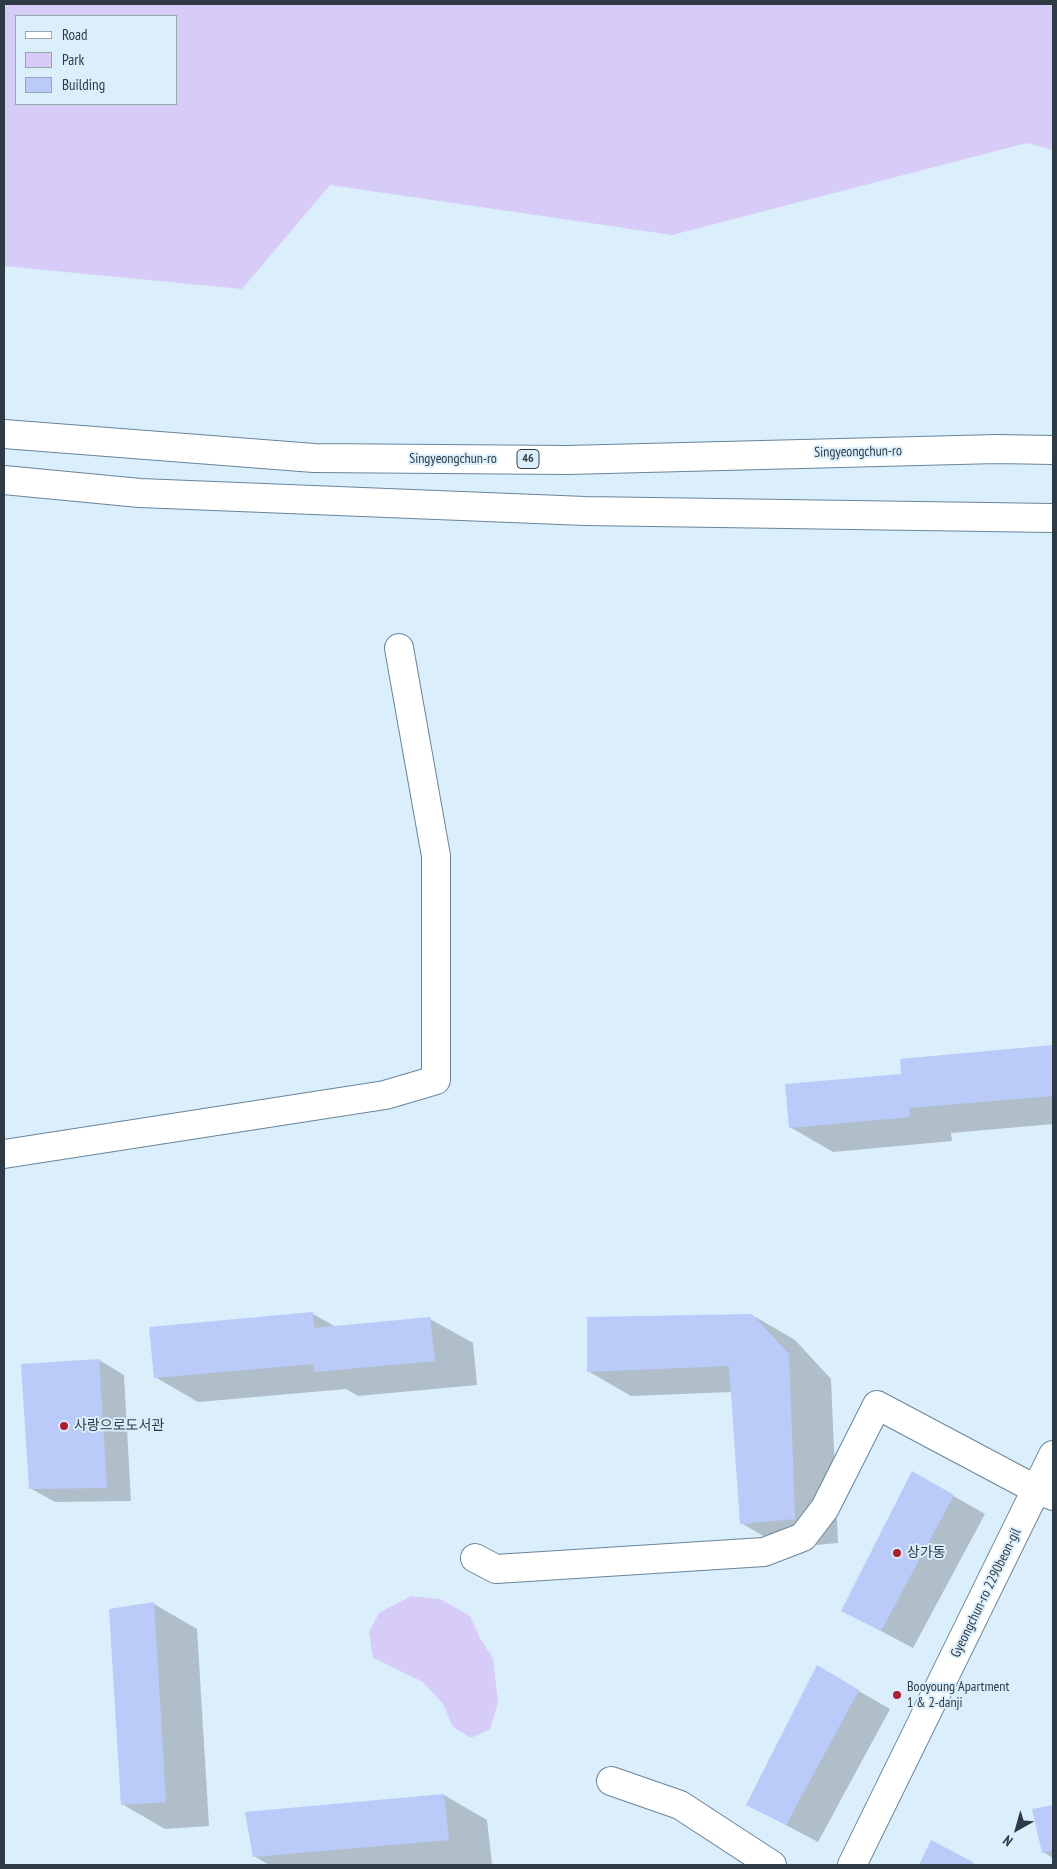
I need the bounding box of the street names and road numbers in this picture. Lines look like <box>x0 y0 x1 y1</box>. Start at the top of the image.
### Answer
street label: Singyeongchun-ro <box>814 443 902 461</box>
road number: 46 <box>517 449 539 468</box>
street label: Singyeongchun-ro <box>409 451 497 467</box>
street label: Gyeongchun-ro 2290beon-gil <box>947 1526 1025 1660</box>

